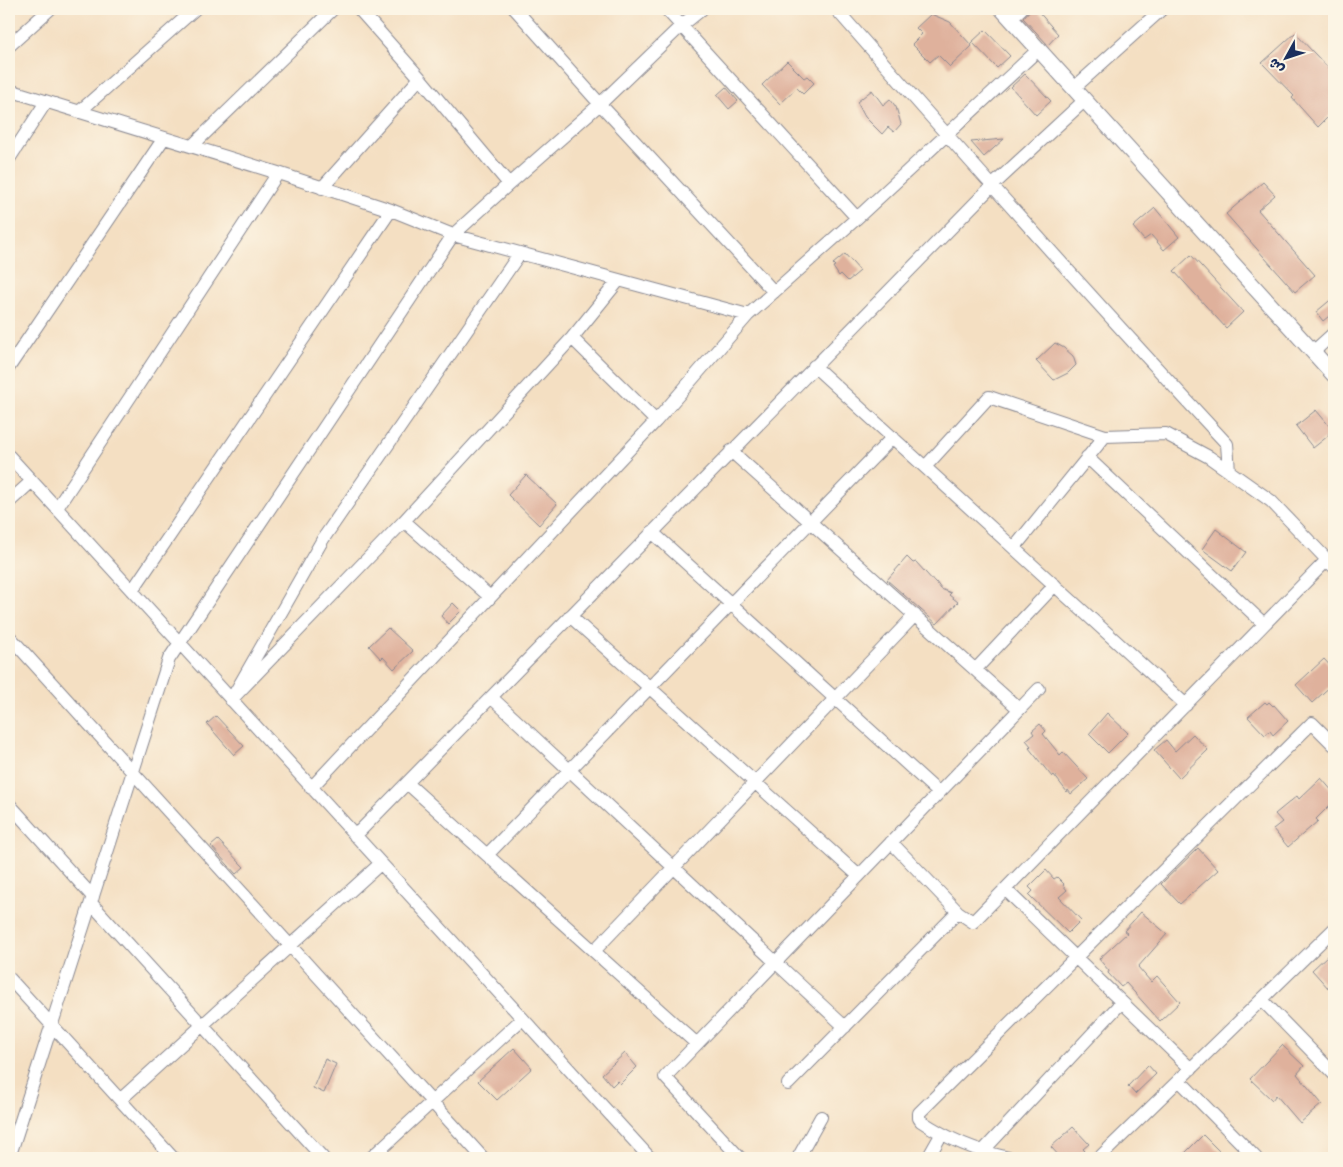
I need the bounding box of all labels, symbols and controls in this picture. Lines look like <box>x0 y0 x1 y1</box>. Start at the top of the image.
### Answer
north arrow <box>1260 32 1310 82</box>
text: ش <box>1263 54 1289 79</box>

